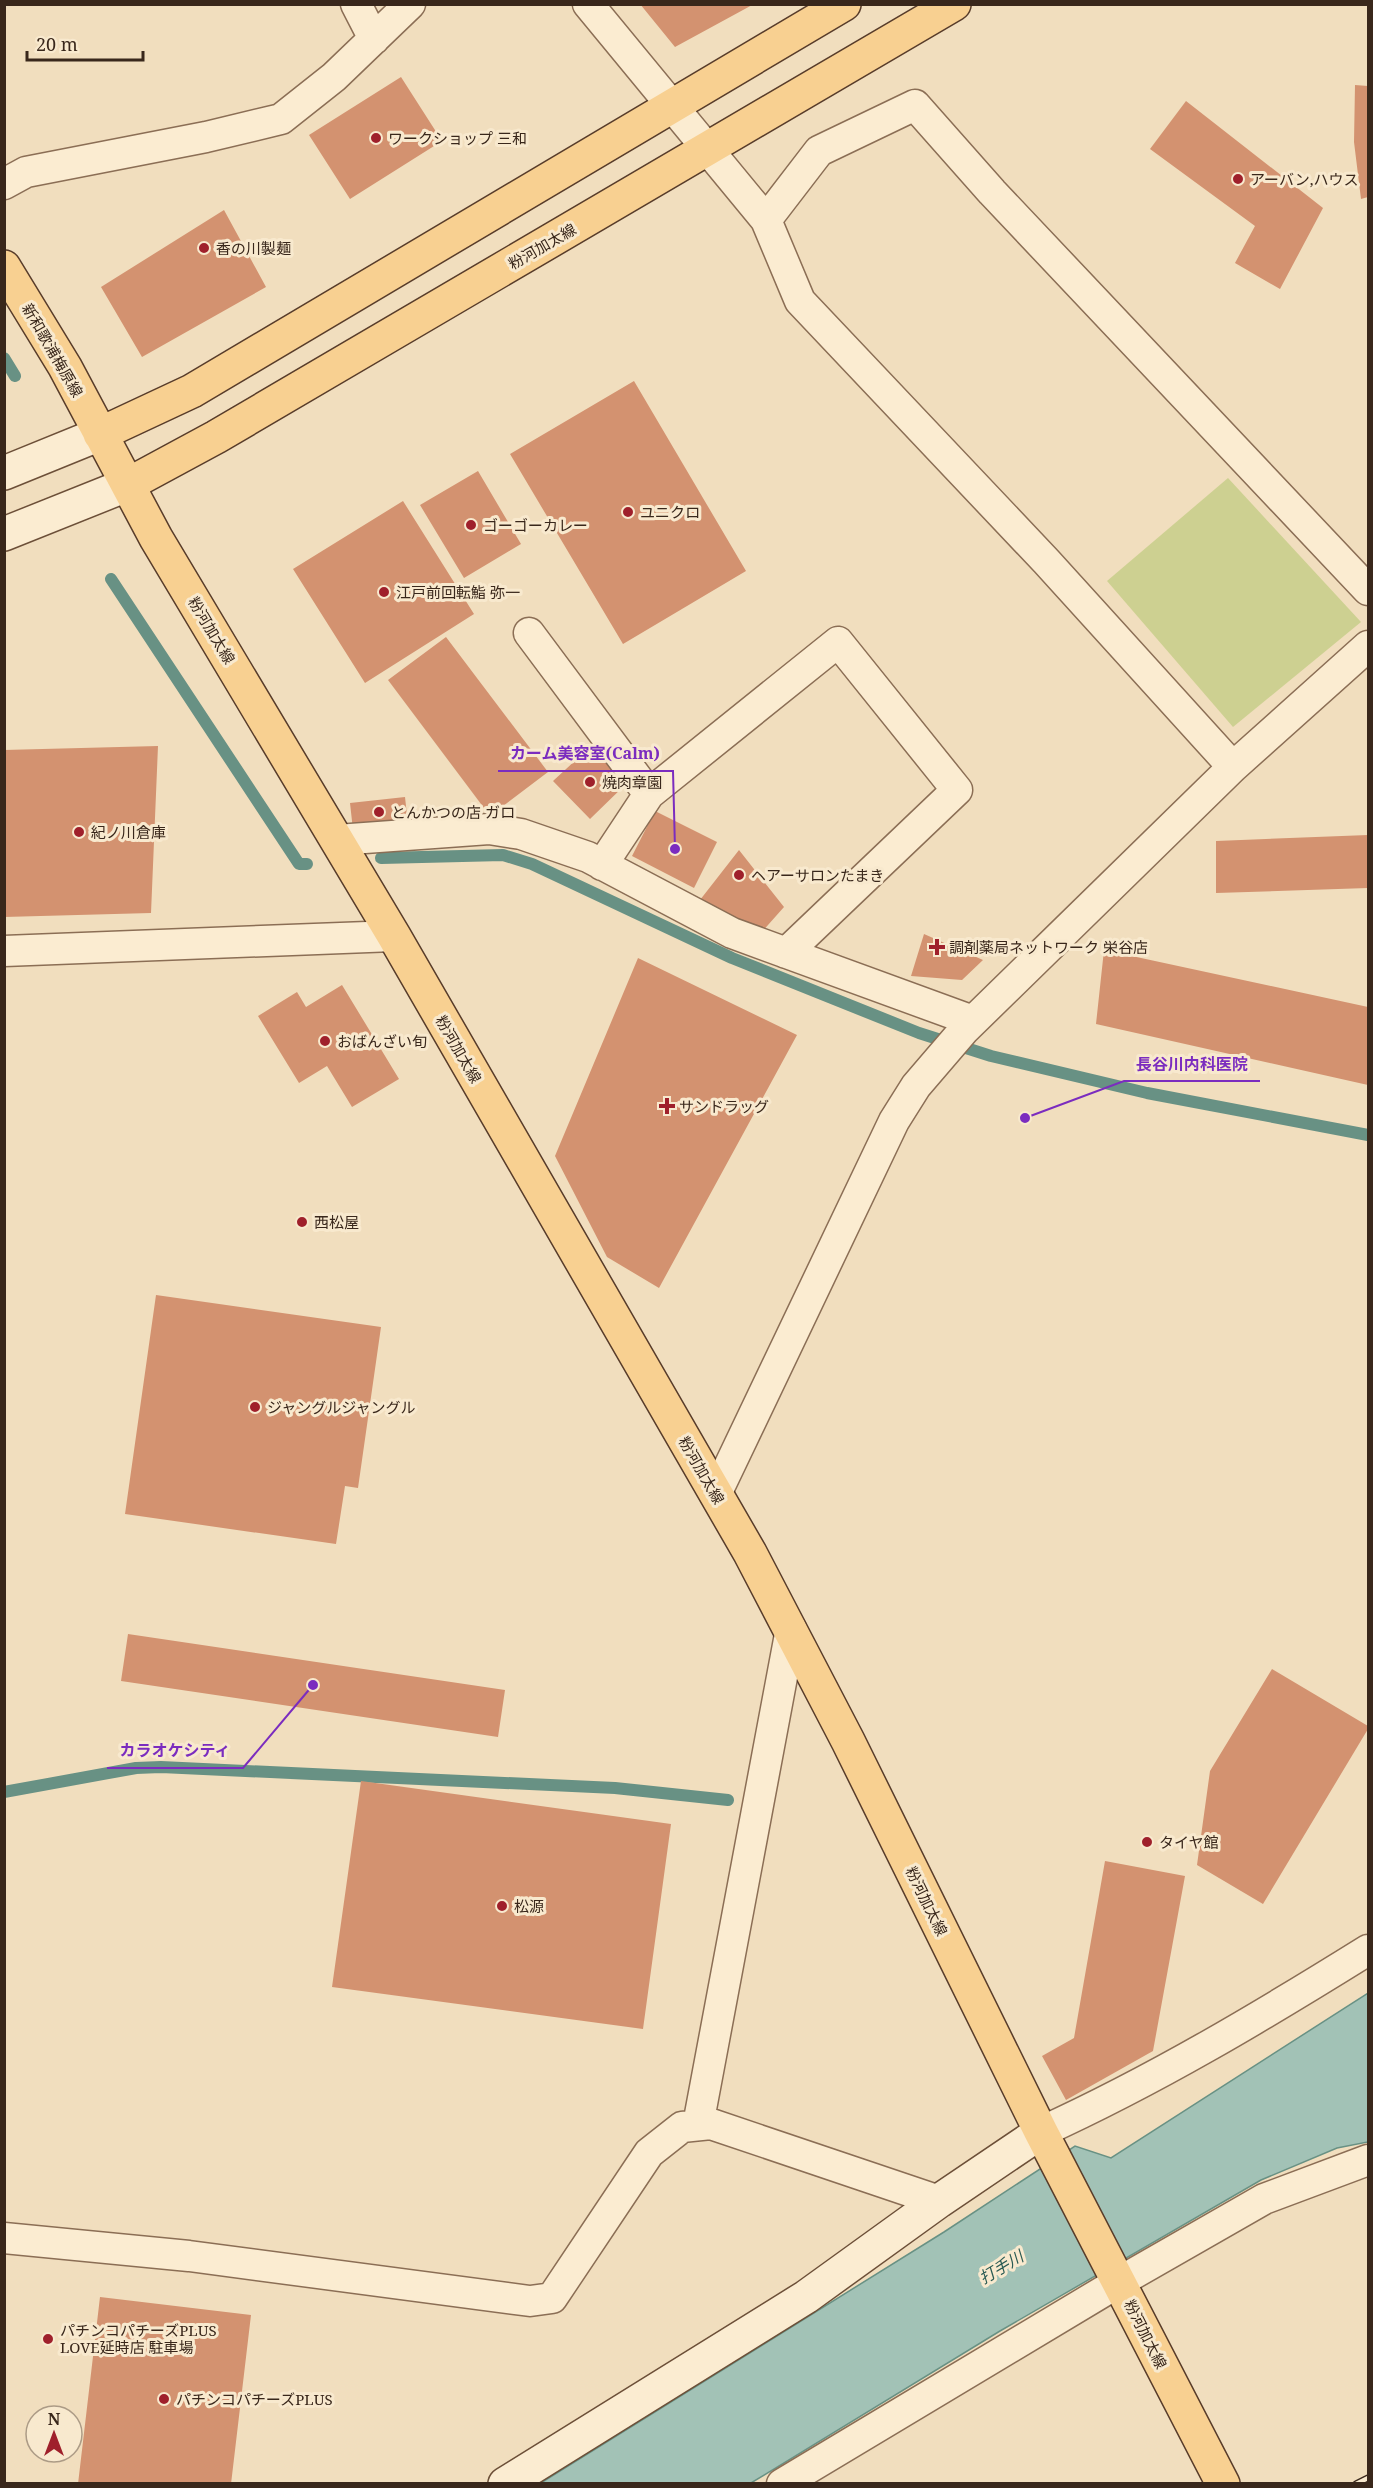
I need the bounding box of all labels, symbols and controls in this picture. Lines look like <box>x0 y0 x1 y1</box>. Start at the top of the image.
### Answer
scale bar <box>27 24 142 62</box>
text: 20 m <box>36 32 78 56</box>
place label: ワークショップ 三和 <box>388 128 527 148</box>
marker: ワークショップ 三和 <box>369 131 383 145</box>
place label: アーバン,ハウス <box>1250 169 1358 189</box>
marker: アーバン,ハウス <box>1231 172 1245 186</box>
street label: 粉河加太線 <box>505 219 579 273</box>
place label: 香の川製麺 <box>216 238 291 258</box>
marker: 香の川製麺 <box>197 241 211 255</box>
street label: 新和歌浦梅原線 <box>18 300 88 400</box>
place label: ユニクロ <box>640 502 700 522</box>
marker: ユニクロ <box>621 505 635 519</box>
place label: ゴーゴーカレー <box>483 515 588 535</box>
marker: ゴーゴーカレー <box>464 518 478 532</box>
place label: 江戸前回転鮨 弥一 <box>396 582 520 602</box>
marker: 江戸前回転鮨 弥一 <box>377 585 391 599</box>
street label: 粉河加太線 <box>184 593 240 667</box>
callout: カーム美容室(Calm) <box>498 737 673 771</box>
text: カーム美容室(Calm) <box>510 742 660 764</box>
place label: 焼肉章園 <box>602 772 662 792</box>
marker: 焼肉章園 <box>583 775 597 789</box>
place label: とんかつの店 ガロ <box>391 802 515 822</box>
marker: とんかつの店 ガロ <box>372 805 386 819</box>
place label: 紀ノ川倉庫 <box>91 822 166 842</box>
marker: 紀ノ川倉庫 <box>72 825 86 839</box>
place label: ヘアーサロンたまき <box>751 865 884 885</box>
marker: ヘアーサロンたまき <box>732 868 746 882</box>
place label: 調剤薬局ネットワーク 栄谷店 <box>949 937 1148 957</box>
marker: 調剤薬局ネットワーク 栄谷店 <box>930 940 944 954</box>
street label: 粉河加太線 <box>432 1012 486 1086</box>
place label: おばんざい旬 <box>337 1031 427 1051</box>
marker: おばんざい旬 <box>318 1034 332 1048</box>
callout: 長谷川内科医院 <box>1124 1047 1260 1081</box>
text: 長谷川内科医院 <box>1136 1053 1248 1075</box>
place label: サンドラッグ <box>679 1096 769 1116</box>
marker: サンドラッグ <box>660 1099 674 1113</box>
place label: 西松屋 <box>314 1212 359 1232</box>
marker: 西松屋 <box>295 1215 309 1229</box>
place label: ジャングルジャングル <box>267 1397 416 1417</box>
marker: ジャングルジャングル <box>248 1400 262 1414</box>
street label: 粉河加太線 <box>675 1433 729 1507</box>
callout: カラオケシティ <box>107 1734 243 1768</box>
text: カラオケシティ <box>119 1739 231 1761</box>
place label: タイヤ館 <box>1159 1832 1219 1852</box>
marker: タイヤ館 <box>1140 1835 1154 1849</box>
street label: 粉河加太線 <box>902 1863 952 1939</box>
place label: 松源 <box>514 1896 544 1916</box>
marker: 松源 <box>495 1899 509 1913</box>
water label: 打手川 <box>975 2244 1029 2289</box>
street label: 粉河加太線 <box>1120 2296 1172 2372</box>
place label: パチンコパチーズPLUS LOVE延時店 駐車場 <box>60 2320 217 2357</box>
marker: パチンコパチーズPLUS LOVE延時店 駐車場 <box>41 2332 55 2346</box>
place label: パチンコパチーズPLUS <box>176 2389 333 2409</box>
marker: パチンコパチーズPLUS <box>157 2392 171 2406</box>
north arrow <box>24 2404 84 2464</box>
text: N <box>48 2408 61 2430</box>

